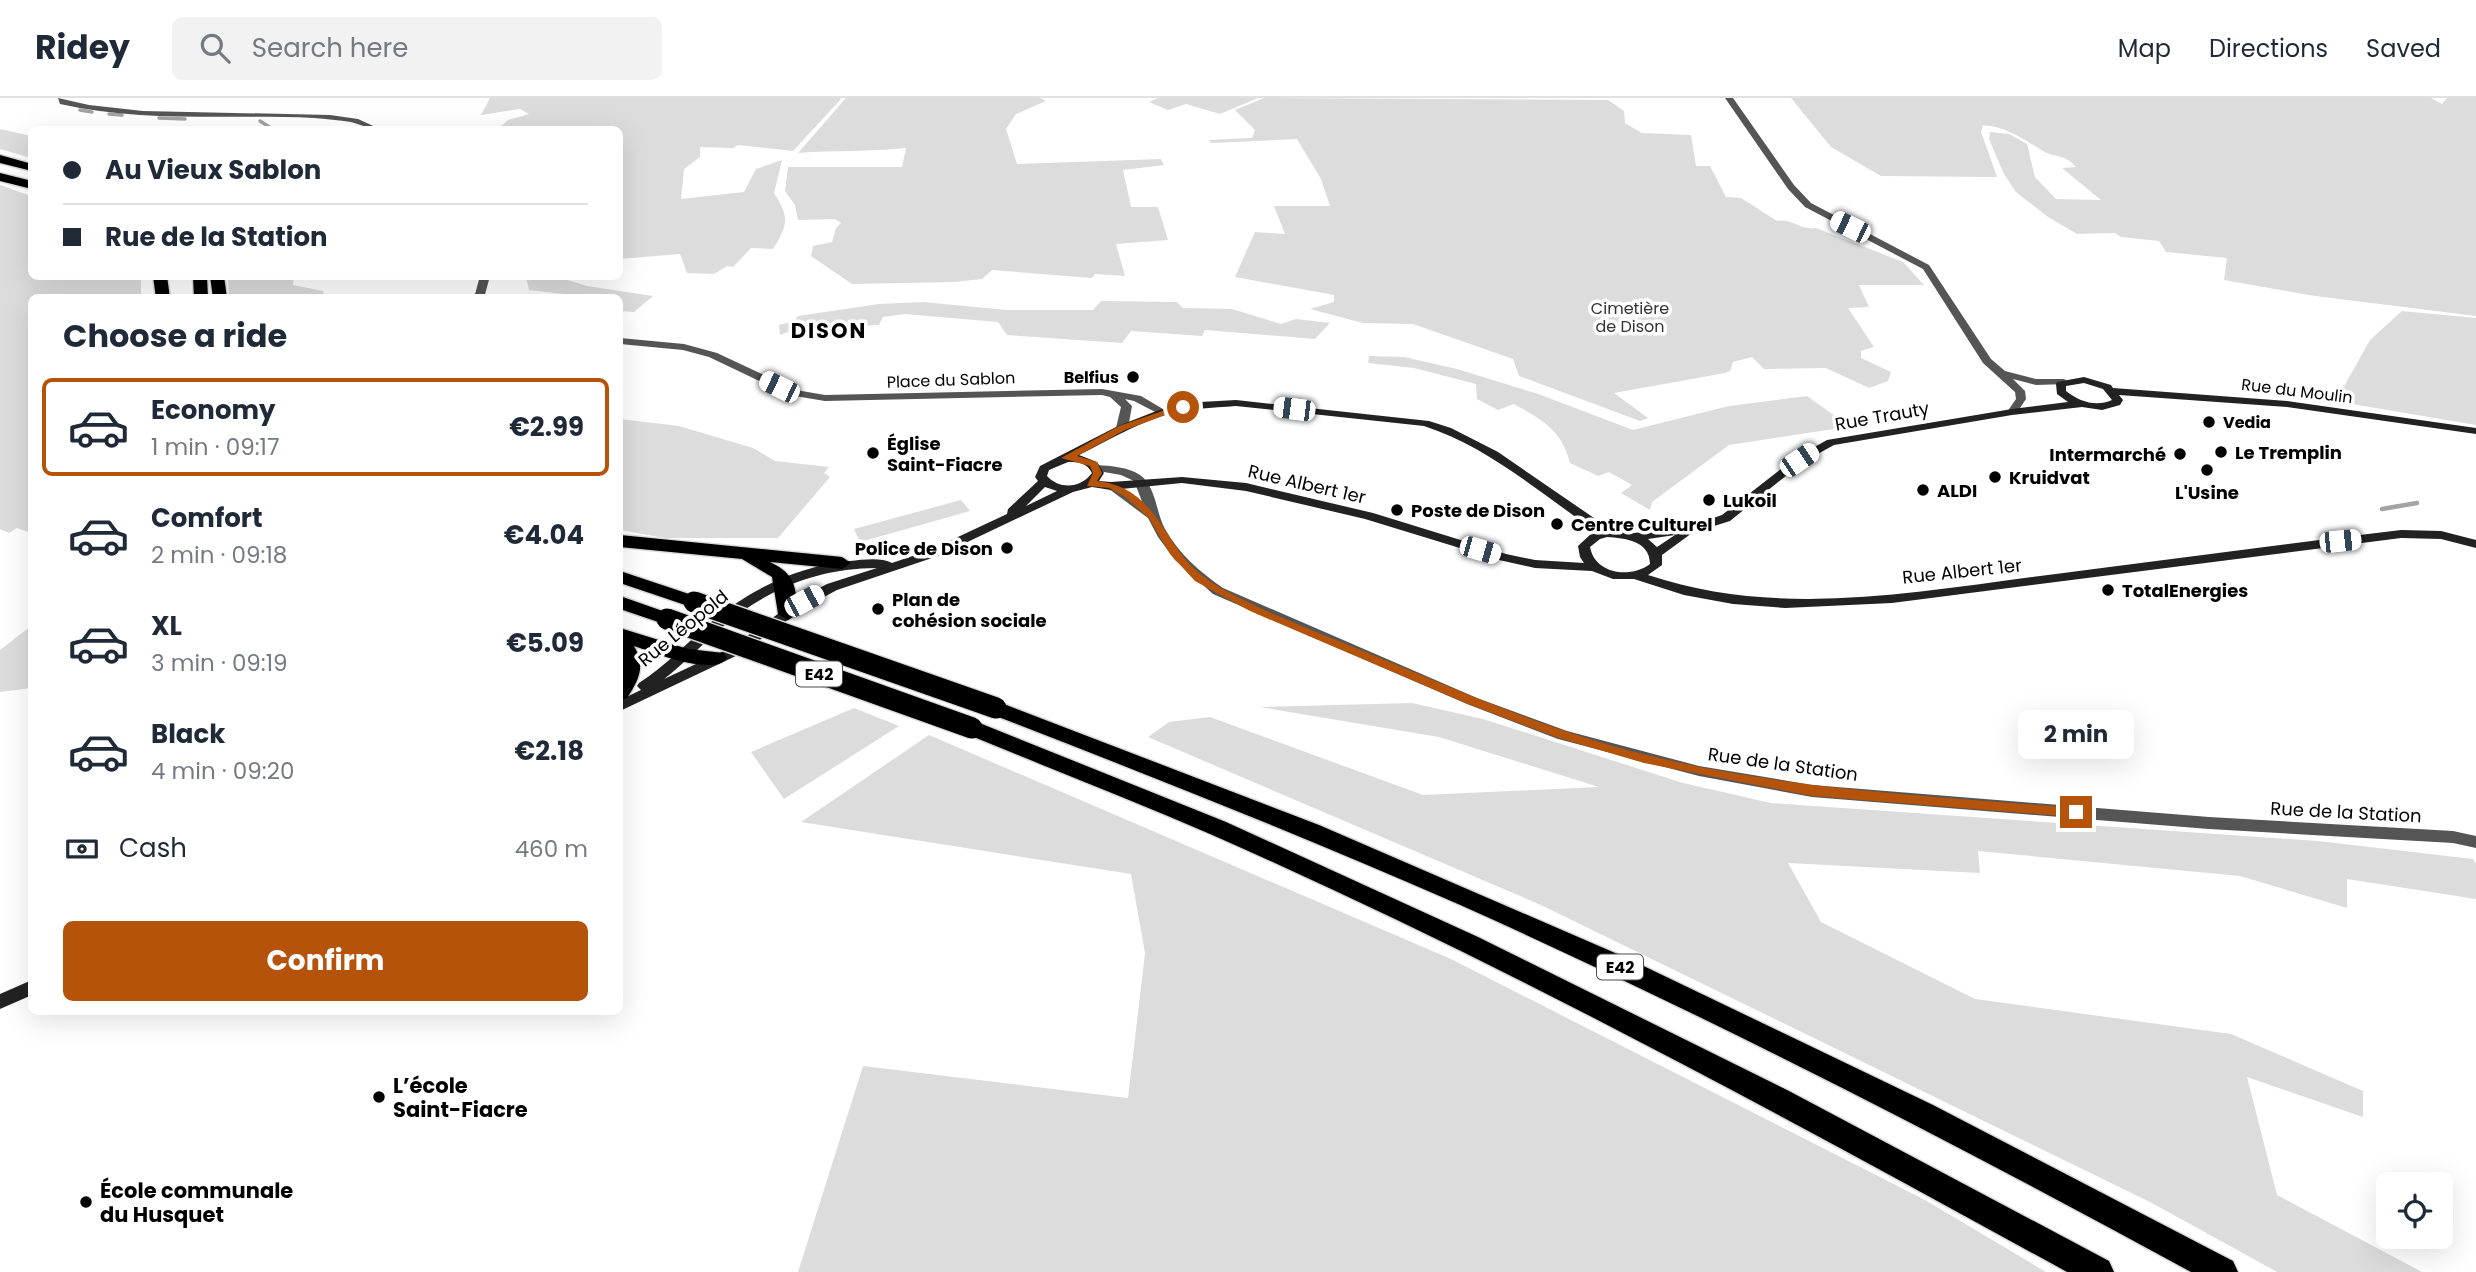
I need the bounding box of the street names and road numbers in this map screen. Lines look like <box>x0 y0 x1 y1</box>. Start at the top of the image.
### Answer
street label: Place du Sablon <box>886 366 1016 394</box>
street label: Rue du Moulin <box>2240 373 2354 409</box>
street label: Rue Trauty <box>1833 395 1931 437</box>
street label: Rue Albert 1er <box>1246 458 1369 510</box>
street label: Rue Albert 1er <box>1901 552 2023 590</box>
street label: Rue Léopold <box>633 584 733 672</box>
road number: E42 <box>796 662 842 687</box>
street label: Rue de la Station <box>1706 741 1860 787</box>
street label: Rue de la Station <box>2270 796 2422 828</box>
road number: E42 <box>1597 954 1643 980</box>

